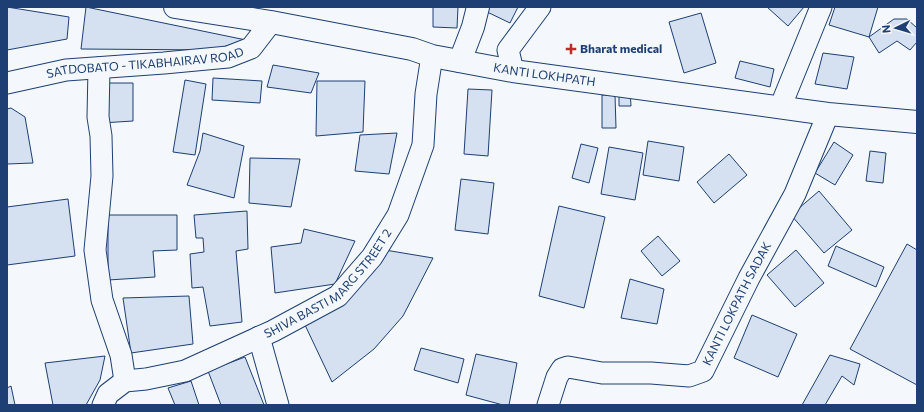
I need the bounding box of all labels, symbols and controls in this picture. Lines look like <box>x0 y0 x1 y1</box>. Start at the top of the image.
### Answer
north arrow <box>876 8 916 48</box>
text: N <box>879 24 892 34</box>
place label: Bharat medical <box>580 41 662 55</box>
marker: Bharat medical <box>565 43 577 55</box>
street label: SATDOBATO - TIKABHAIRAV ROAD <box>45 44 246 80</box>
street label: KANTI LOKHPATH <box>492 60 597 88</box>
street label: SHIVA BASTI MARG STREET 2 <box>261 226 394 340</box>
street label: KANTI LOKPATH SADAK <box>699 239 773 367</box>

